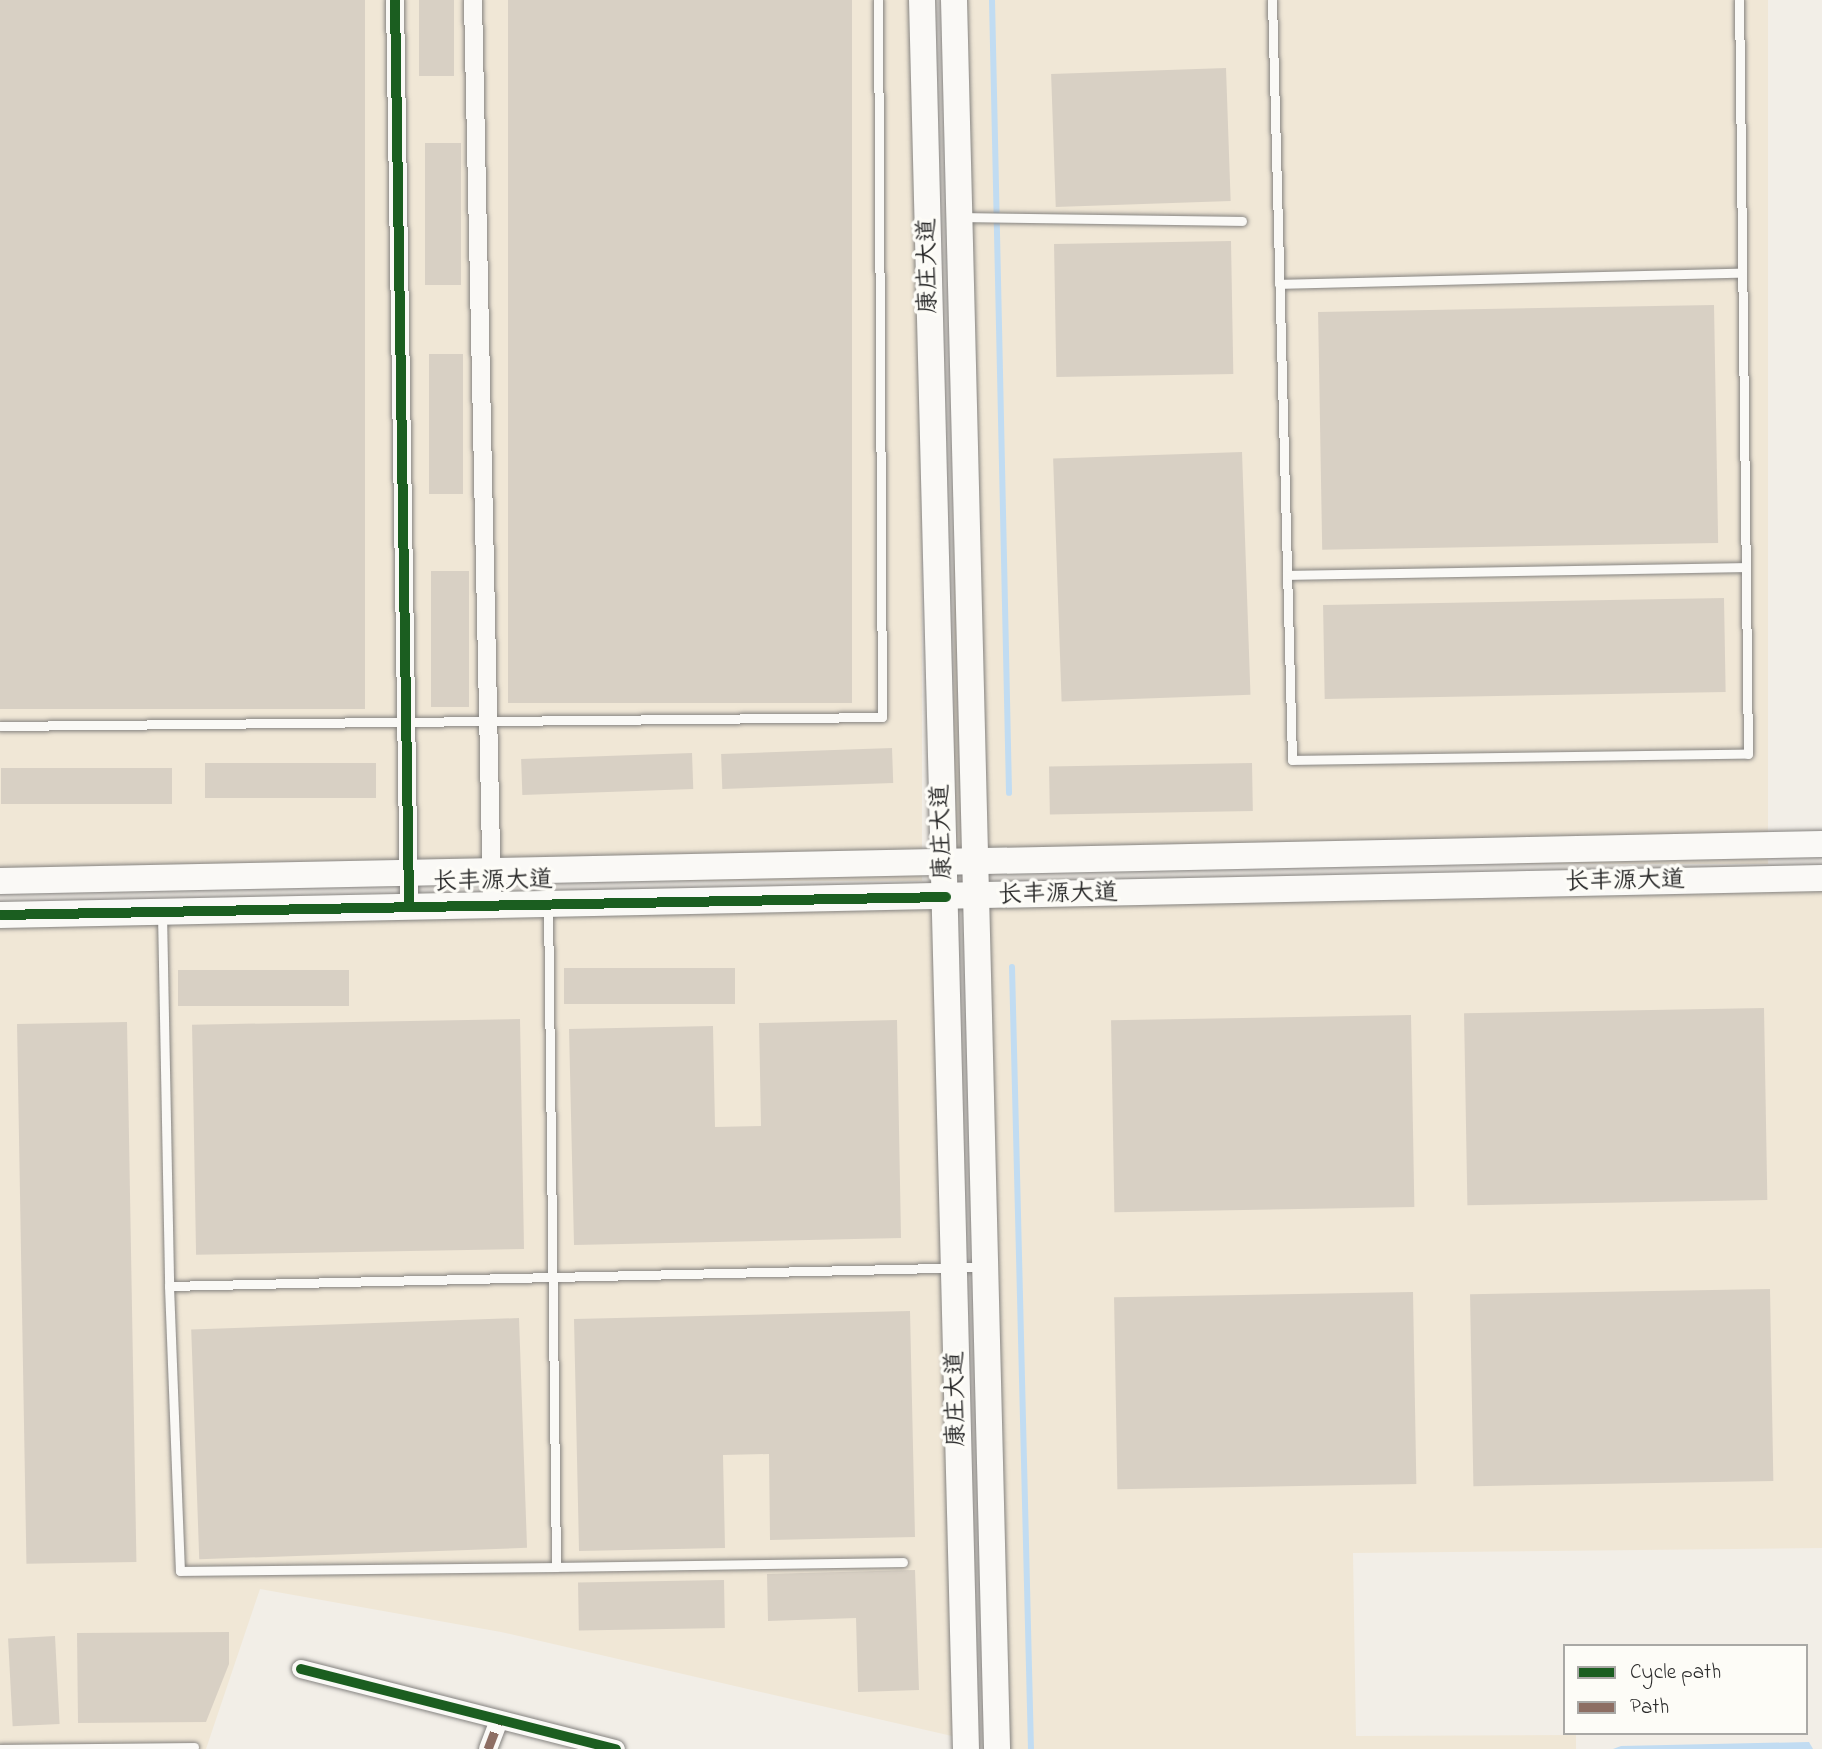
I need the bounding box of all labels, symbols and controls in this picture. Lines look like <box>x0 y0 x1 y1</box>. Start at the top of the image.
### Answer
street label: 康庄大道 <box>914 218 944 314</box>
street label: 康庄大道 <box>927 784 959 880</box>
street label: 长丰源大道 <box>433 867 553 897</box>
street label: 长丰源大道 <box>1565 867 1685 897</box>
street label: 长丰源大道 <box>998 880 1118 910</box>
street label: 康庄大道 <box>942 1351 972 1447</box>
legend <box>1563 1644 1808 1735</box>
text: Cycle path <box>1630 1658 1721 1688</box>
text: Path <box>1630 1693 1669 1723</box>

